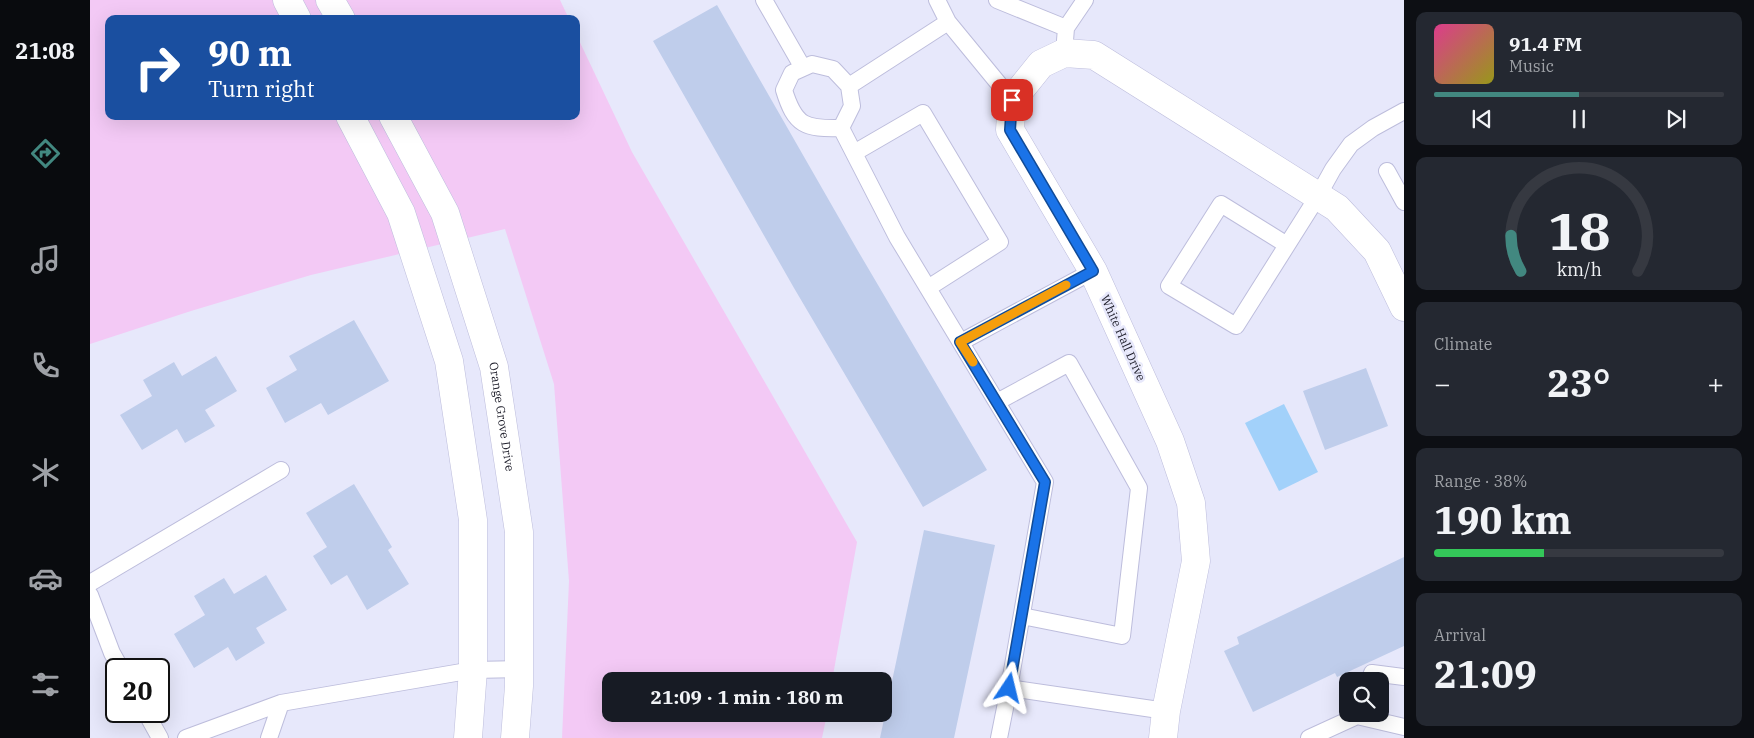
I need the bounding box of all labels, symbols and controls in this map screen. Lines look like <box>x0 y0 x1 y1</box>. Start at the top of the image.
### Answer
text: 90 m <box>208 30 292 76</box>
text: 91.4 FM <box>1509 32 1582 56</box>
icon: right <box>125 35 190 100</box>
text: 21:08 <box>15 36 75 65</box>
text: Music <box>1509 56 1554 76</box>
text: Turn right <box>208 74 315 103</box>
pin <box>991 79 1033 121</box>
icon: arrive <box>998 86 1026 114</box>
icon: previous <box>1468 105 1496 133</box>
icon: pause <box>1565 105 1593 133</box>
icon: next <box>1662 105 1690 133</box>
icon: directions <box>28 136 63 171</box>
text: 18 <box>1548 197 1610 264</box>
icon: music <box>28 242 63 277</box>
text: km/h <box>1556 258 1602 281</box>
street label: White Hall Drive <box>1098 292 1149 383</box>
text: Climate <box>1434 334 1492 354</box>
icon: phone <box>28 348 63 383</box>
text: 23° <box>1547 358 1611 407</box>
street label: Orange Grove Drive <box>486 360 518 472</box>
text: − <box>1434 365 1451 402</box>
text: + <box>1707 365 1724 402</box>
icon: climate <box>28 455 63 490</box>
text: Range · 38% <box>1434 471 1527 491</box>
text: 190 km <box>1434 495 1572 544</box>
icon: car <box>28 561 63 596</box>
text: Arrival <box>1434 625 1486 645</box>
text: 21:09 <box>1434 649 1537 698</box>
speed limit sign: 20 <box>105 658 170 723</box>
position arrow <box>982 661 1034 713</box>
icon: filters <box>28 667 63 702</box>
map controls <box>1339 672 1389 722</box>
button: search <box>1339 672 1389 722</box>
text: 21:09 · 1 min · 180 m <box>651 685 843 709</box>

